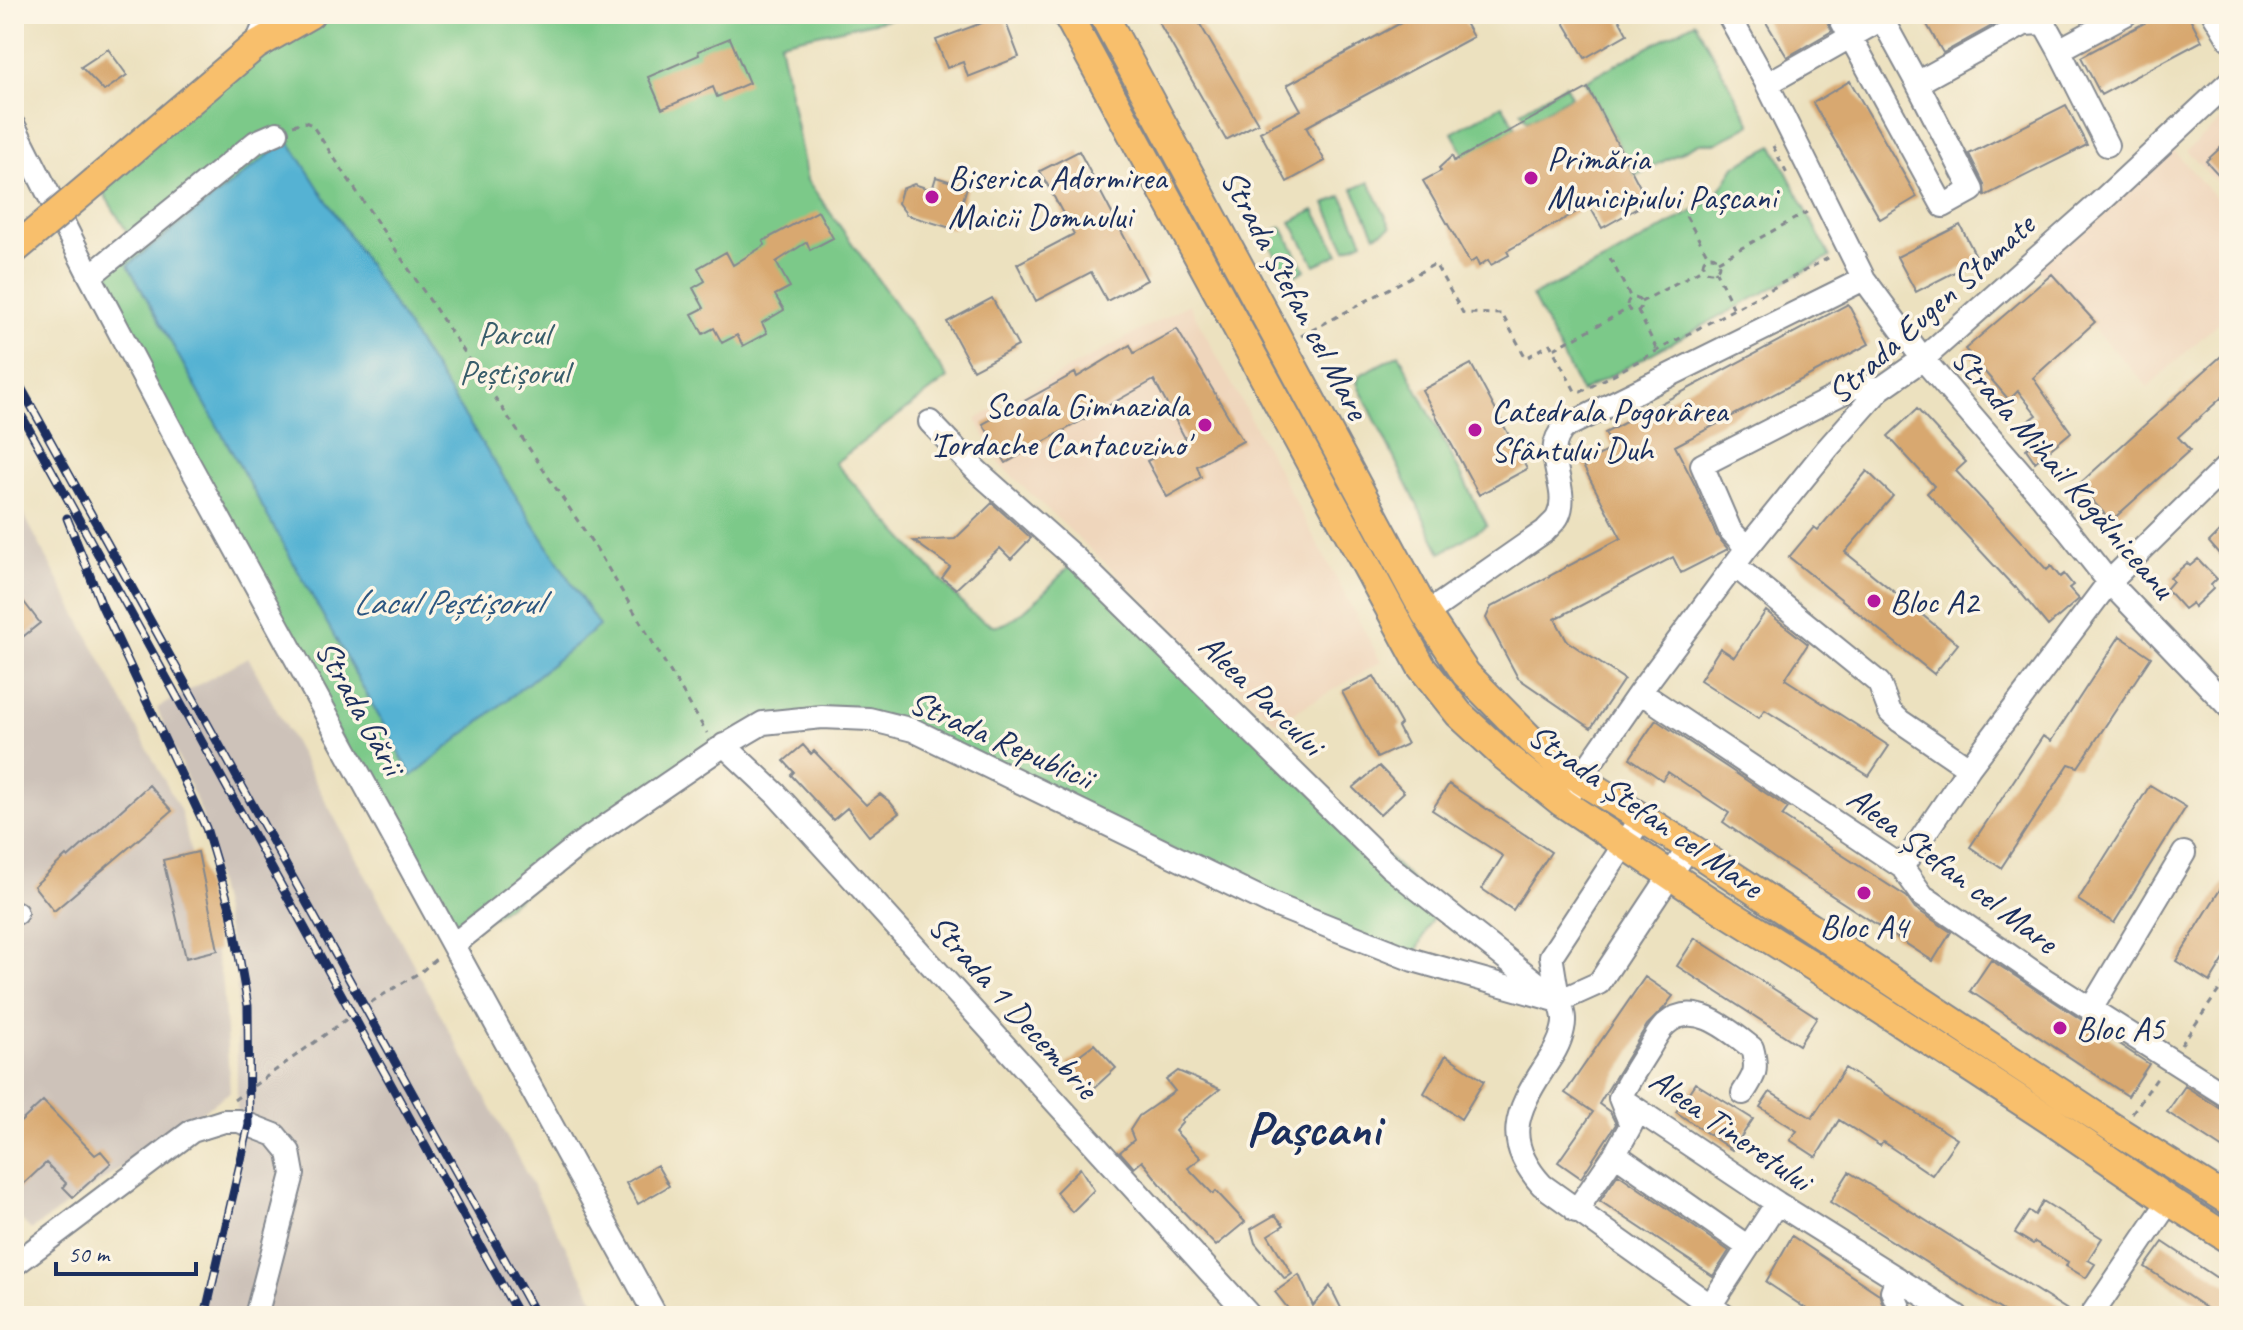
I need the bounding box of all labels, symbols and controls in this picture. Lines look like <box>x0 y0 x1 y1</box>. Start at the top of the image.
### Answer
place label: Primăria Municipiului Pașcani <box>1547 137 1780 219</box>
place label: Biserica Adormirea Maicii Domnului <box>948 156 1169 238</box>
street label: Strada Ștefan cel Mare <box>1212 162 1380 428</box>
marker: Primăria Municipiului Pașcani <box>1522 169 1540 187</box>
marker: Biserica Adormirea Maicii Domnului <box>923 188 941 206</box>
street label: Strada Eugen Stamate <box>1818 202 2045 413</box>
park label: Parcul Peștișorul <box>459 312 575 394</box>
street label: Strada Mihail Kogălniceanu <box>1943 338 2186 609</box>
place label: Scoala Gimnaziala 'Iordache Cantacuzino' <box>929 384 1195 466</box>
place label: Catedrala Pogorârea Sfântului Duh <box>1491 389 1730 471</box>
marker: Scoala Gimnaziala 'Iordache Cantacuzino' <box>1196 416 1214 434</box>
marker: Catedrala Pogorârea Sfântului Duh <box>1466 421 1484 439</box>
water label: Lacul Peștișorul <box>353 579 553 625</box>
place label: Bloc A2 <box>1890 580 1981 623</box>
marker: Bloc A2 <box>1865 592 1883 610</box>
street label: Aleea Parcului <box>1190 624 1336 767</box>
street label: Strada Gării <box>306 632 417 785</box>
street label: Strada Republicii <box>903 680 1104 801</box>
street label: Strada Ștefan cel Mare <box>1520 714 1773 908</box>
street label: Aleea Ștefan cel Mare <box>1839 776 2068 964</box>
marker: Bloc A4 <box>1855 884 1873 902</box>
street label: Strada 1 Decembrie <box>919 905 1110 1110</box>
place label: Bloc A4 <box>1820 905 1912 948</box>
place label: Bloc A5 <box>2076 1007 2166 1050</box>
marker: Bloc A5 <box>2051 1019 2069 1037</box>
street label: Aleea Tineretului <box>1642 1058 1824 1203</box>
district label: Pașcani <box>1246 1097 1386 1160</box>
scale bar <box>56 1226 196 1276</box>
text: 50 m <box>68 1239 111 1269</box>

